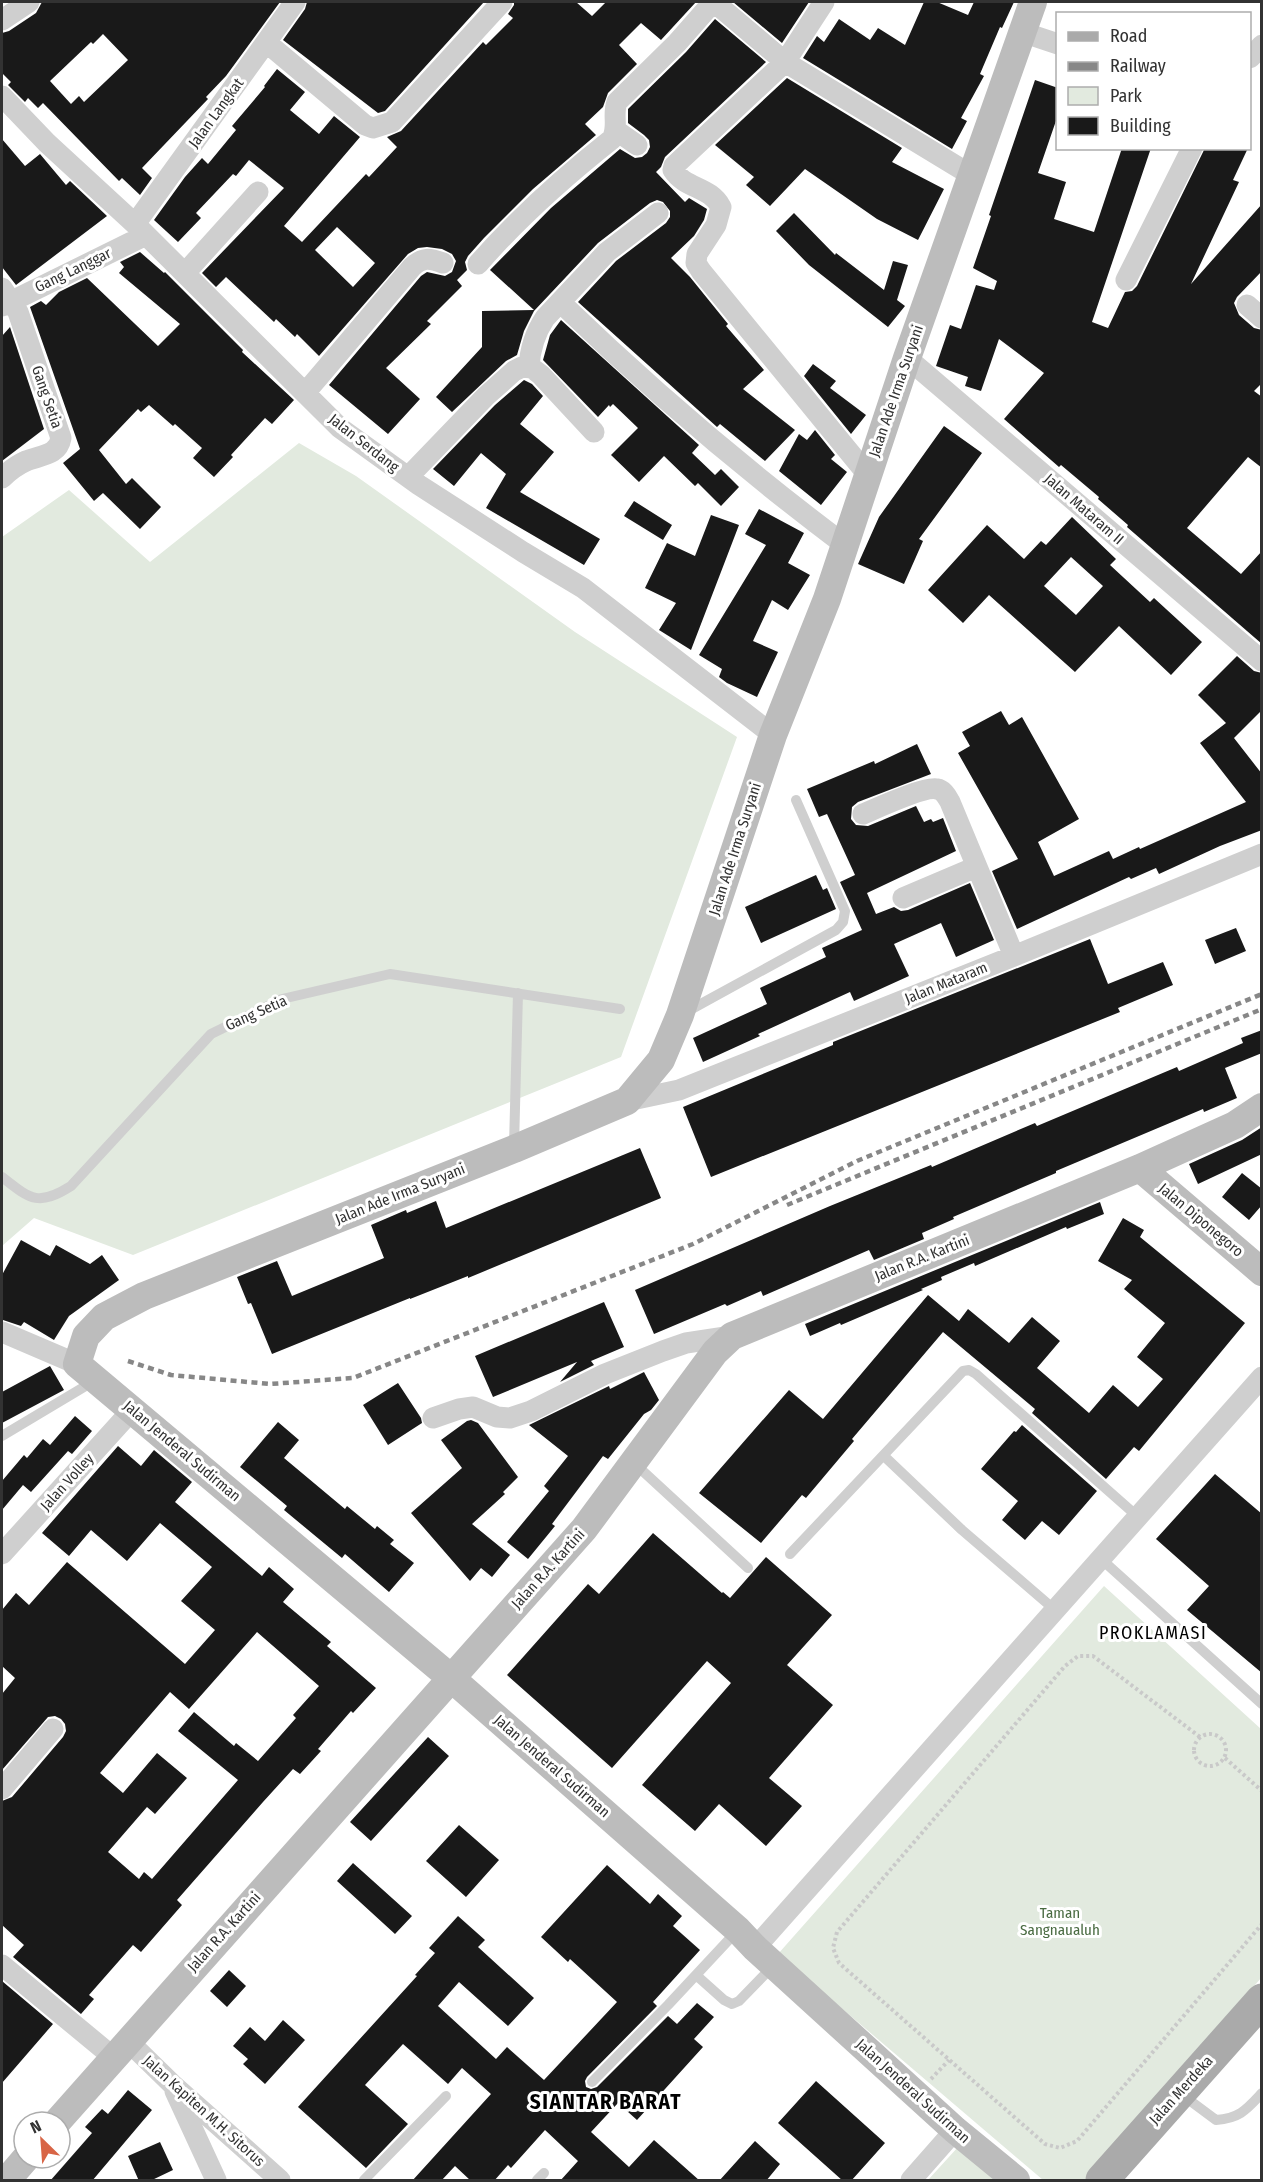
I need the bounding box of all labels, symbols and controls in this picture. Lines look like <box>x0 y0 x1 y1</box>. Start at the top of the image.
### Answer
legend <box>1056 12 1251 150</box>
text: Road <box>1110 25 1147 47</box>
text: Railway <box>1110 55 1166 77</box>
street label: Jalan Langkat <box>185 75 247 151</box>
text: Park <box>1110 85 1143 107</box>
text: Building <box>1110 115 1171 137</box>
street label: Gang Langgar <box>32 243 115 296</box>
street label: Jalan Ade Irma Suryani <box>865 323 927 459</box>
street label: Gang Setia <box>28 363 66 431</box>
street label: Jalan Serdang <box>325 410 403 476</box>
street label: Jalan Mataram II <box>1041 470 1127 548</box>
street label: Jalan Ade Irma Suryani <box>705 780 765 918</box>
street label: Jalan Mataram <box>902 958 990 1008</box>
street label: Gang Setia <box>223 991 289 1035</box>
street label: Jalan Ade Irma Suryani <box>332 1160 468 1228</box>
street label: Jalan Diponegoro <box>1155 1179 1247 1261</box>
street label: Jalan R.A. Kartini <box>872 1231 972 1285</box>
street label: Jalan Jenderal Sudirman <box>120 1397 244 1505</box>
street label: Jalan Volley <box>37 1449 98 1514</box>
street label: Jalan R.A. Kartini <box>508 1526 588 1612</box>
district label: PROKLAMASI <box>1099 1622 1207 1644</box>
street label: Jalan Jenderal Sudirman <box>490 1711 614 1821</box>
street label: Jalan R.A. Kartini <box>184 1889 264 1975</box>
park label: Taman Sangnaualuh <box>1020 1904 1100 1939</box>
street label: Jalan Jenderal Sudirman <box>852 2035 974 2147</box>
street label: Jalan Kapiten M.H. Sitorus <box>140 2052 268 2170</box>
street label: Jalan Merdeka <box>1145 2052 1217 2128</box>
district label: SIANTAR BARAT <box>530 2089 682 2115</box>
north arrow <box>12 2110 72 2170</box>
text: N <box>28 2116 44 2137</box>

